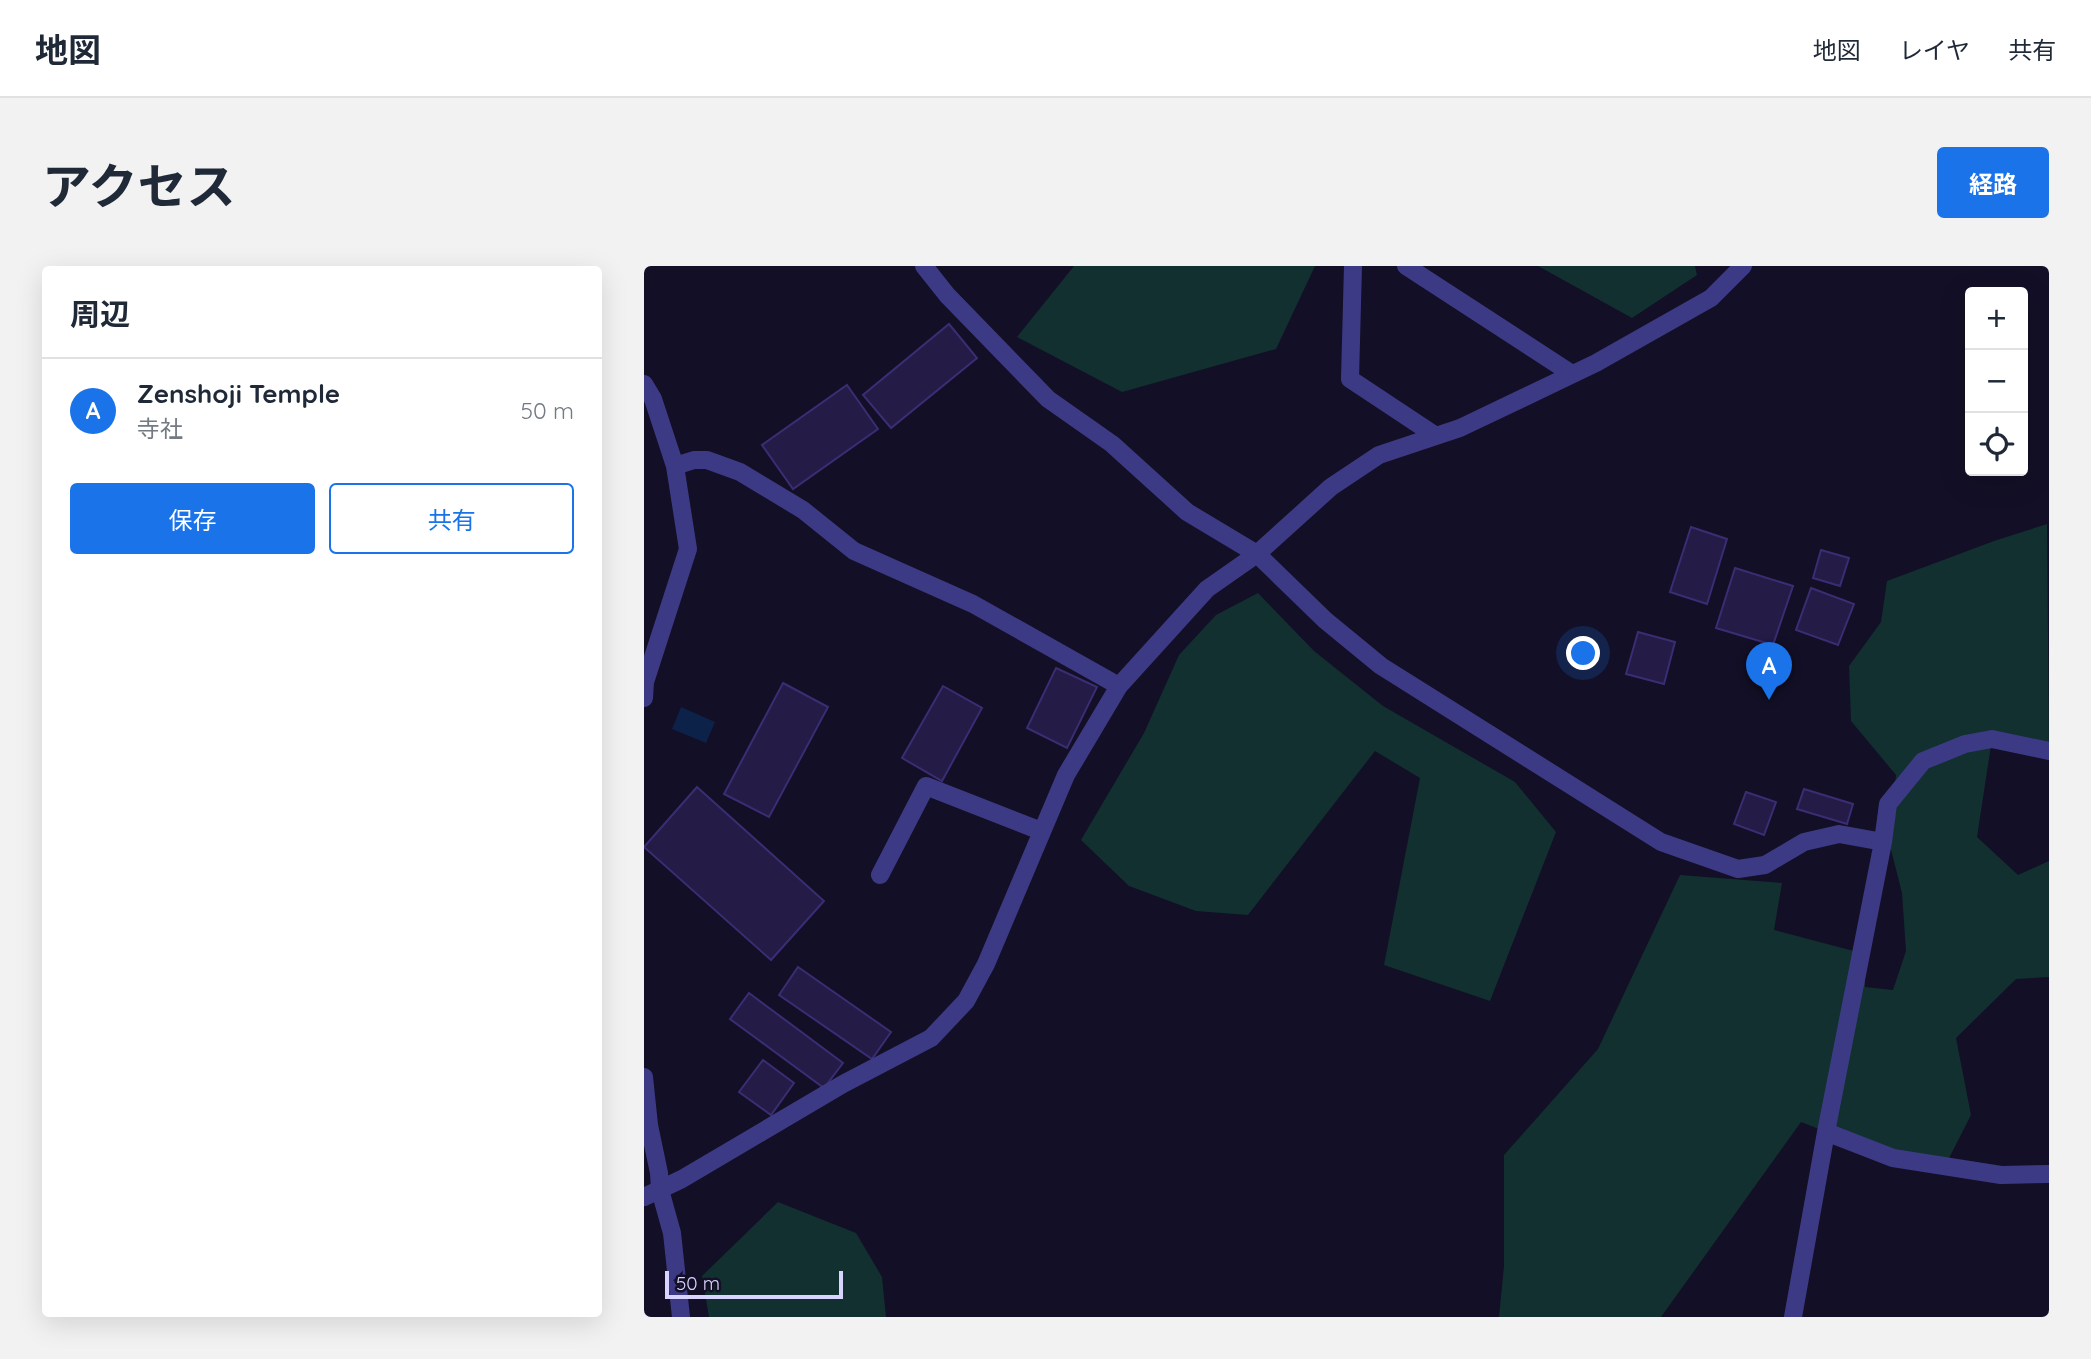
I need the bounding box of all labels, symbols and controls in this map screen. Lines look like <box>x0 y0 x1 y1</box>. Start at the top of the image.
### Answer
text: 地図 <box>35 29 101 70</box>
text: 地図 <box>1813 35 1861 65</box>
text: レイヤ <box>1899 35 1970 65</box>
text: 共有 <box>2008 35 2056 65</box>
button: 経路 <box>1937 147 2049 218</box>
text: アクセス <box>42 155 236 216</box>
map controls <box>1965 287 2028 476</box>
button: + <box>1965 287 2028 350</box>
text: 周辺 <box>70 295 130 333</box>
button: − <box>1965 350 2028 413</box>
text: Zenshoji Temple <box>137 377 340 410</box>
text: A <box>86 396 100 425</box>
text: 50 m <box>521 396 574 425</box>
button: locate <box>1965 413 2028 476</box>
text: 寺社 <box>137 414 183 443</box>
button: 保存 <box>70 483 315 554</box>
button: 共有 <box>329 483 574 554</box>
your location <box>1566 636 1600 670</box>
pin: A <box>1746 642 1792 700</box>
scale bar <box>665 1268 844 1300</box>
text: 50 m <box>676 1271 720 1295</box>

